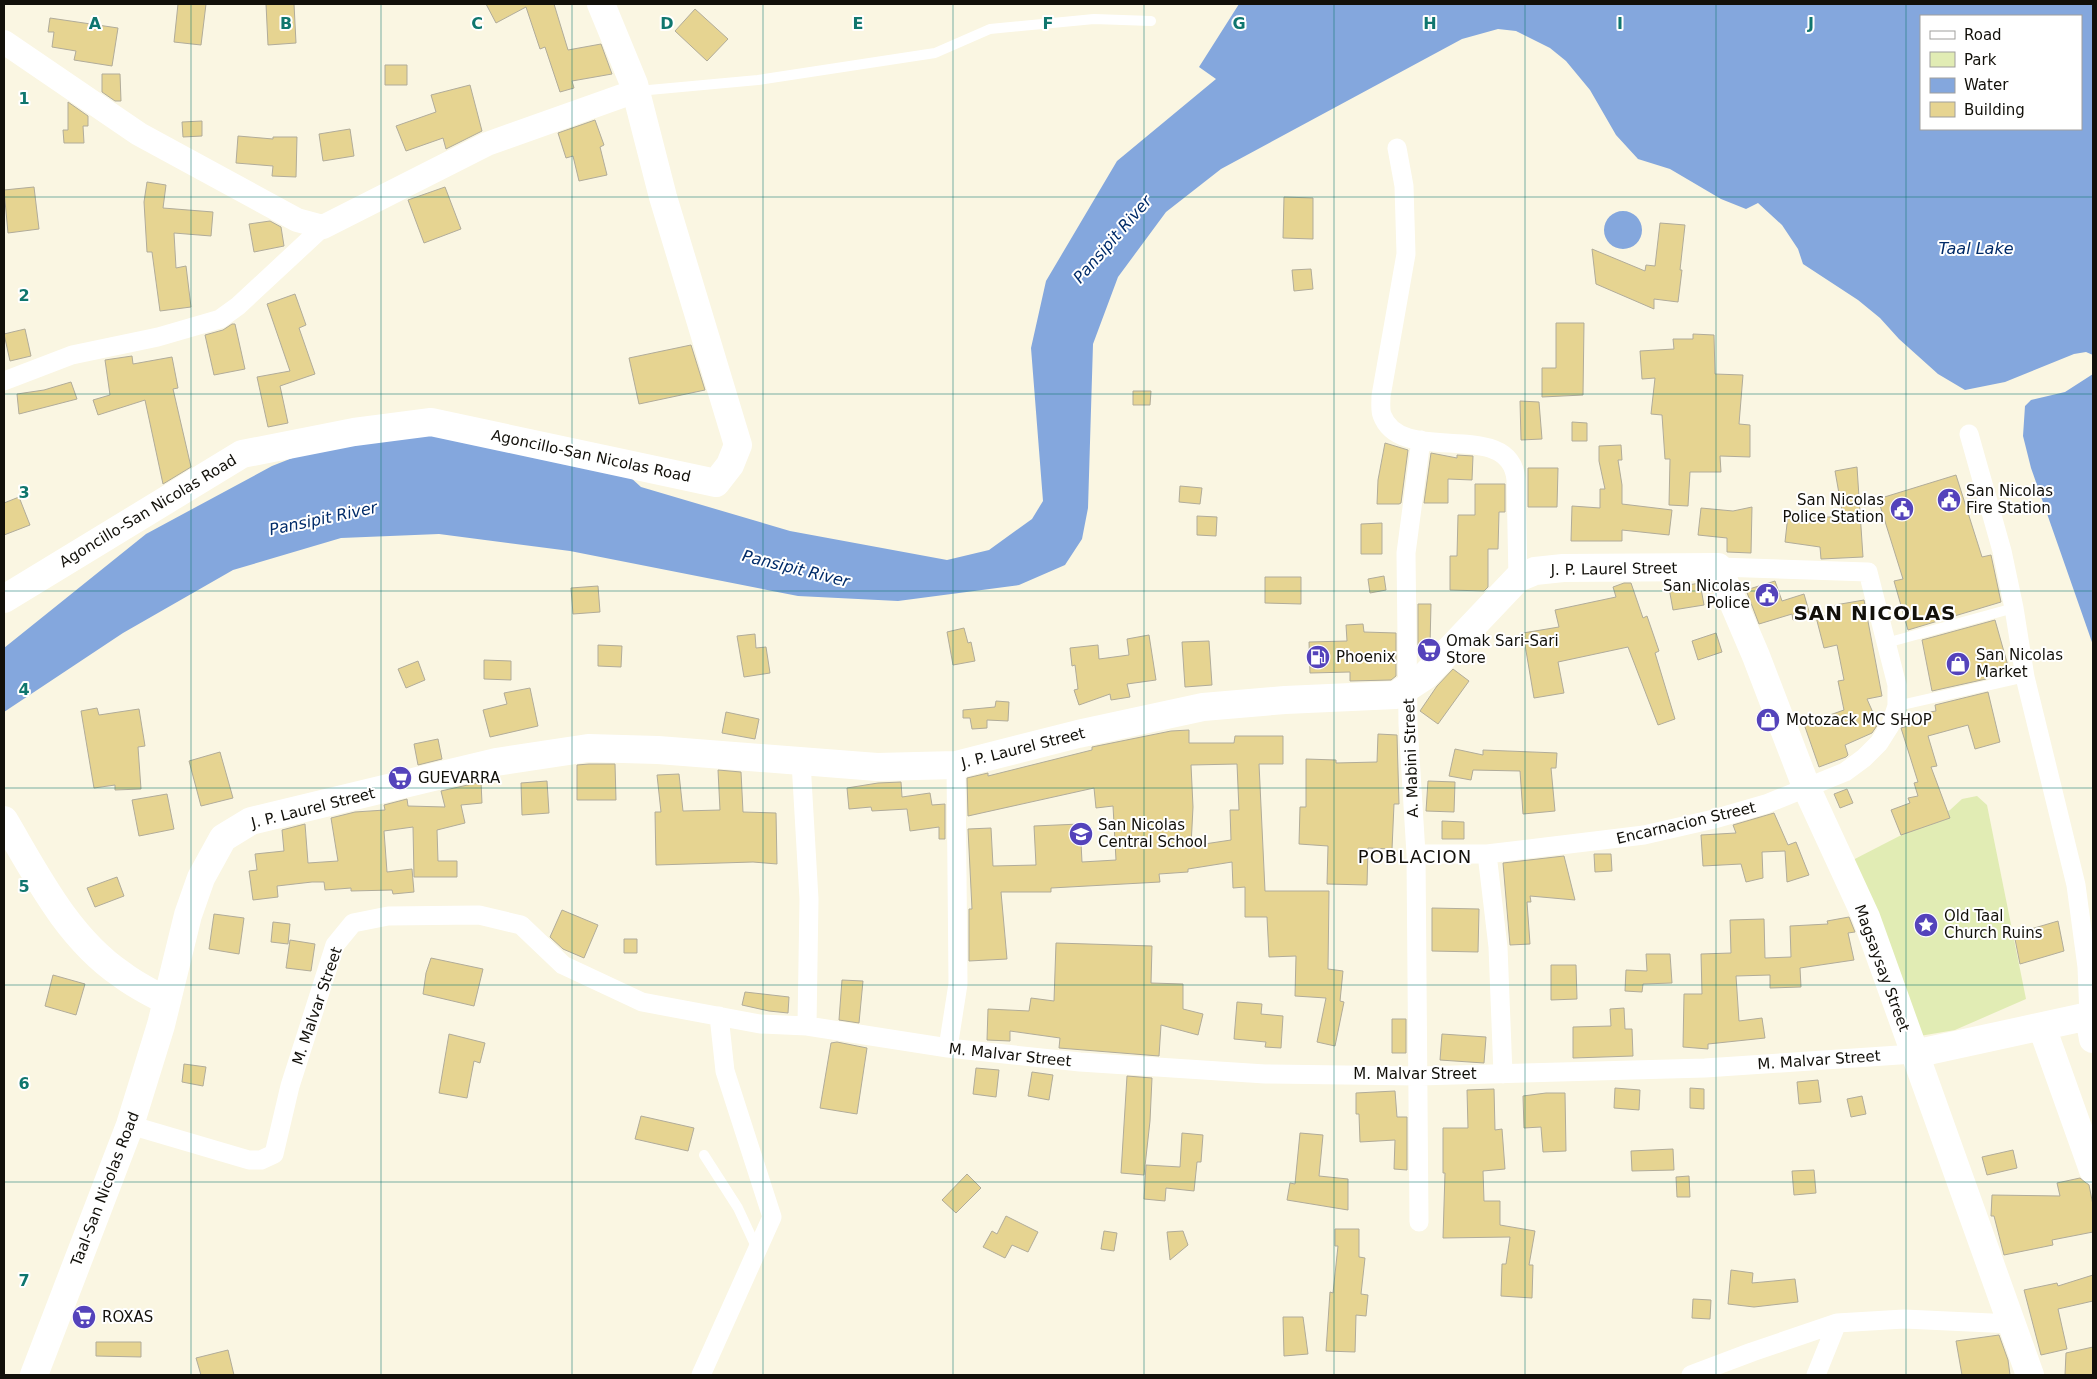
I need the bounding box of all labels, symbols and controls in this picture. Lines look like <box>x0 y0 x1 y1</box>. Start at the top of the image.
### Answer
text: A <box>89 14 102 33</box>
text: B <box>280 14 292 33</box>
text: C <box>471 14 483 33</box>
text: D <box>660 14 674 33</box>
text: E <box>853 14 863 33</box>
text: F <box>1043 14 1053 33</box>
text: G <box>1232 14 1246 33</box>
text: H <box>1423 14 1437 33</box>
text: I <box>1617 14 1623 33</box>
text: J <box>1807 14 1814 33</box>
legend <box>1920 15 2082 130</box>
text: Road <box>1964 26 2002 44</box>
text: Park <box>1964 51 1997 69</box>
text: Water <box>1964 76 2009 94</box>
text: 1 <box>18 89 30 108</box>
text: Building <box>1964 101 2025 119</box>
water label: Pansipit River <box>1069 191 1156 287</box>
water label: Taal Lake <box>1938 239 2014 258</box>
text: 2 <box>18 286 30 305</box>
street label: Agoncillo-San Nicolas Road <box>490 426 692 486</box>
street label: Agoncillo-San Nicolas Road <box>56 451 240 571</box>
place label: San Nicolas Fire Station <box>1966 482 2053 517</box>
text: 3 <box>18 483 30 502</box>
public building icon: San Nicolas Fire Station <box>1936 487 1962 513</box>
place label: San Nicolas Police Station <box>1782 491 1884 526</box>
public building icon: San Nicolas Police Station <box>1889 496 1915 522</box>
water label: Pansipit River <box>267 497 380 539</box>
water label: Pansipit River <box>740 546 853 591</box>
street label: J. P. Laurel Street <box>1549 559 1678 579</box>
place label: San Nicolas Police <box>1663 577 1750 612</box>
public building icon: San Nicolas Police <box>1754 582 1780 608</box>
district label: SAN NICOLAS <box>1793 601 1957 625</box>
place label: Omak Sari-Sari Store <box>1446 632 1559 667</box>
supermarket icon: Omak Sari-Sari Store <box>1416 637 1442 663</box>
fuel station icon: Phoenix <box>1305 644 1331 670</box>
place label: San Nicolas Market <box>1976 646 2063 681</box>
place label: Phoenix <box>1336 648 1396 666</box>
shop icon: San Nicolas Market <box>1945 651 1971 677</box>
text: 4 <box>18 680 30 699</box>
street label: A. Mabini Street <box>1400 698 1422 818</box>
shop icon: Motozack MC SHOP <box>1755 707 1781 733</box>
place label: Motozack MC SHOP <box>1786 711 1932 729</box>
street label: J. P. Laurel Street <box>958 724 1087 772</box>
supermarket icon: GUEVARRA <box>387 765 413 791</box>
place label: GUEVARRA <box>418 769 501 787</box>
street label: J. P. Laurel Street <box>248 784 377 832</box>
street label: Encarnacion Street <box>1615 798 1758 848</box>
place label: San Nicolas Central School <box>1098 816 1207 851</box>
school or university icon: San Nicolas Central School <box>1068 821 1094 847</box>
district label: POBLACION <box>1358 846 1472 867</box>
text: 5 <box>18 877 30 896</box>
street label: Magsaysay Street <box>1851 902 1913 1034</box>
place label: Old Taal Church Ruins <box>1944 907 2043 942</box>
place icon: Old Taal Church Ruins <box>1913 912 1939 938</box>
street label: M. Malvar Street <box>288 945 346 1067</box>
street label: M. Malvar Street <box>948 1040 1072 1070</box>
street label: M. Malvar Street <box>1757 1047 1881 1073</box>
street label: M. Malvar Street <box>1353 1065 1477 1083</box>
text: 6 <box>18 1074 30 1093</box>
street label: Taal-San Nicolas Road <box>67 1109 143 1270</box>
text: 7 <box>18 1271 30 1290</box>
supermarket icon: ROXAS <box>71 1304 97 1330</box>
place label: ROXAS <box>102 1308 153 1326</box>

